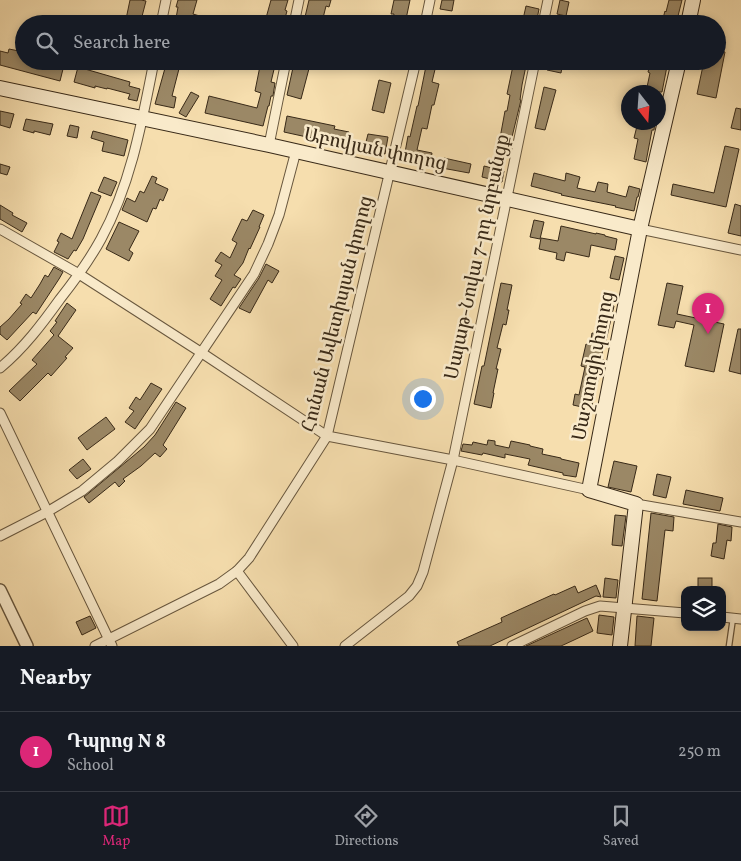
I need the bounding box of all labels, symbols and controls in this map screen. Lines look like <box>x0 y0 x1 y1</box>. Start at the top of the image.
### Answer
search box <box>15 15 726 70</box>
icon: search <box>33 29 61 57</box>
text: Search here <box>73 30 170 56</box>
north arrow <box>621 85 666 130</box>
street label: Աբովյան փողոց <box>301 122 449 178</box>
street label: Սայաթ-Նովա 7-րդ նրբանցք <box>439 132 517 382</box>
street label: Հունան Ավետիսյան փողոց <box>296 193 380 435</box>
street label: Մաշտոցի փողոց <box>567 289 621 443</box>
pin: 1 <box>692 293 724 334</box>
your location <box>410 386 436 412</box>
map controls <box>681 586 726 631</box>
button: layers <box>681 586 726 631</box>
text: Nearby <box>20 664 91 693</box>
text: Դպրոց N 8 <box>67 729 166 755</box>
text: 1 <box>33 741 39 763</box>
text: 250 m <box>678 741 721 763</box>
text: School <box>67 755 114 777</box>
tab: Map <box>102 802 130 851</box>
tab: Directions <box>334 802 399 851</box>
tab: Saved <box>603 802 639 851</box>

